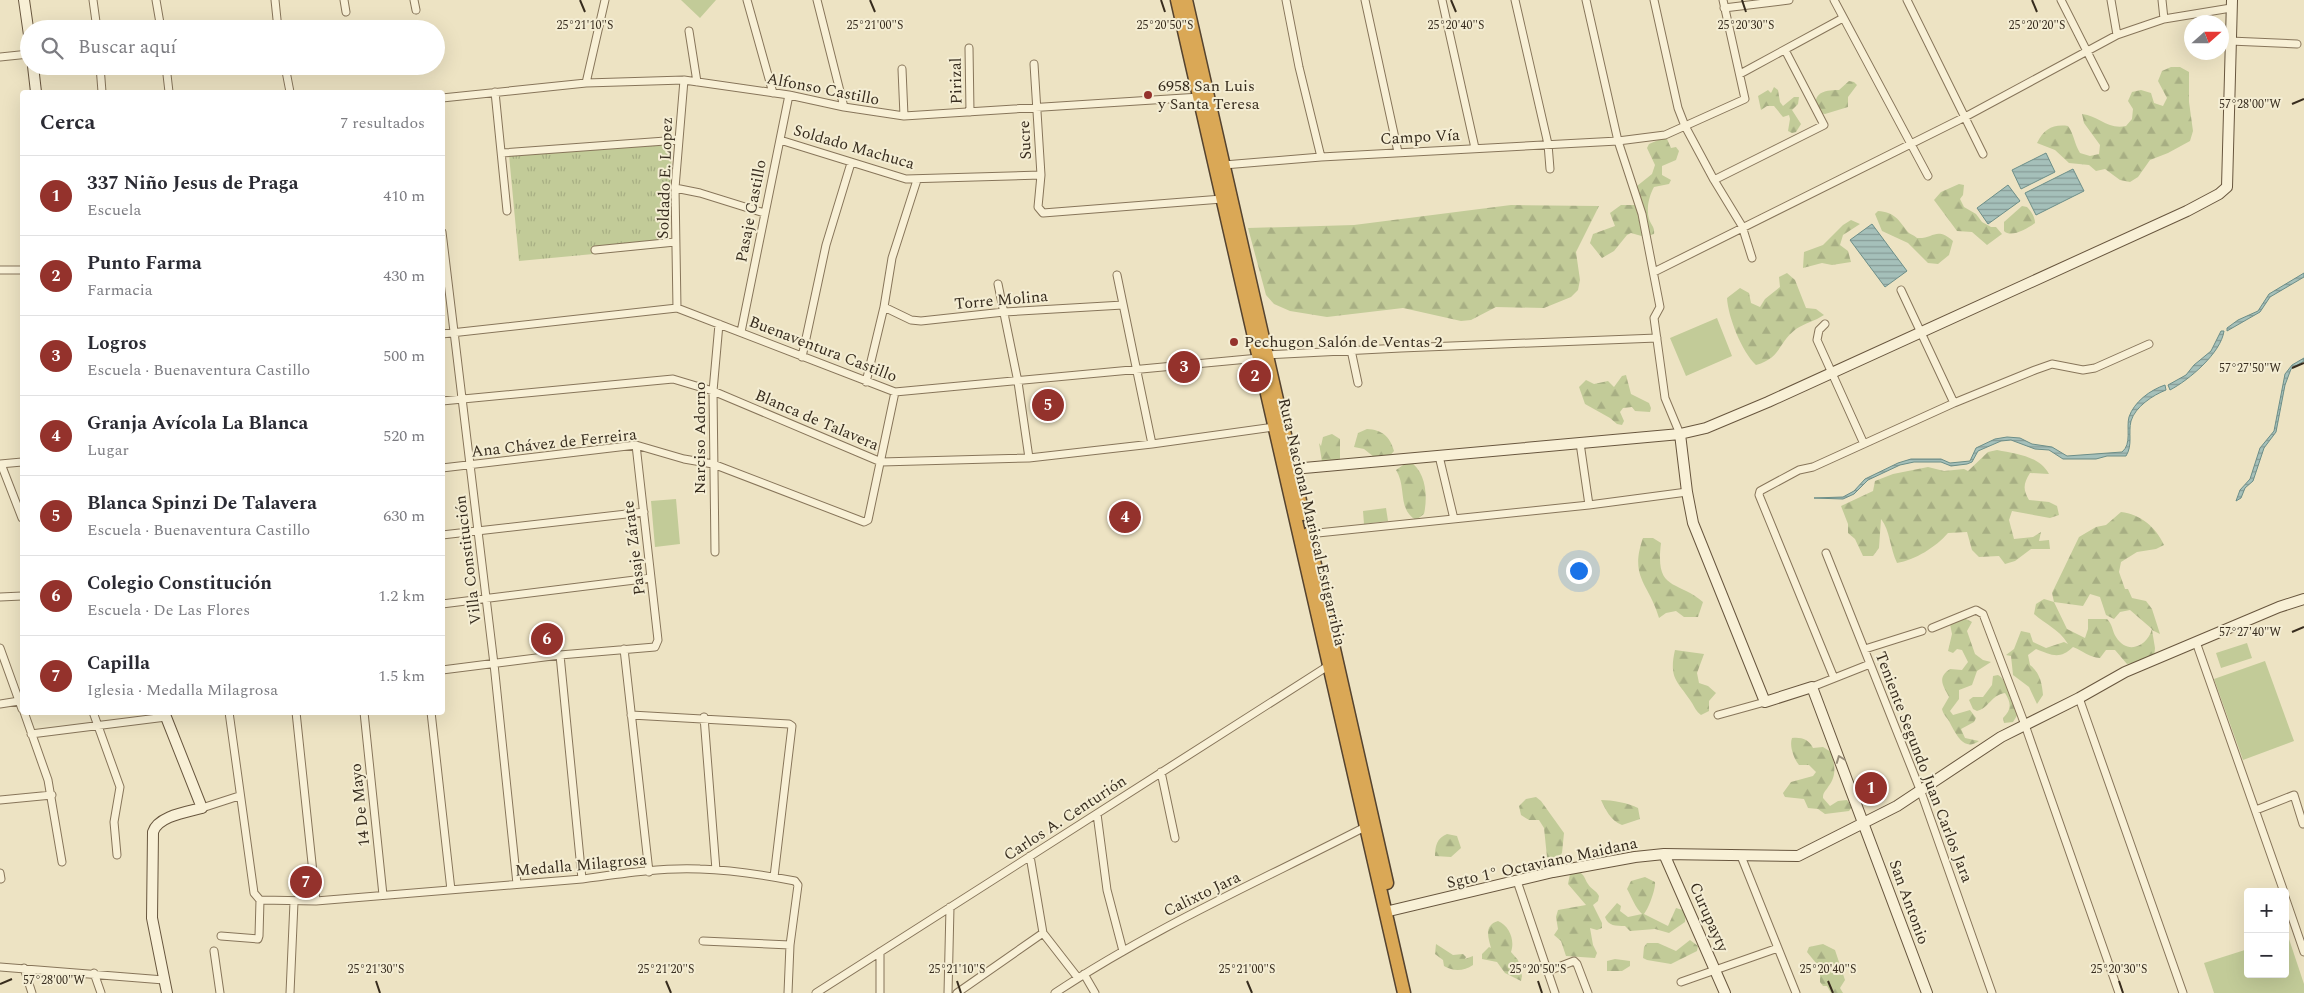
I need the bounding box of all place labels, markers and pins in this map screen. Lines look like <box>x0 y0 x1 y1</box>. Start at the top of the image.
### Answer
place label: 6958 San Luis y Santa Teresa <box>1157 74 1260 116</box>
marker: 6958 San Luis y Santa Teresa <box>1142 89 1154 101</box>
place label: Pechugon Salón de Ventas 2 <box>1244 330 1443 354</box>
marker: Pechugon Salón de Ventas 2 <box>1228 336 1240 348</box>
pin: 3 <box>1168 348 1200 386</box>
pin: 2 <box>1239 357 1271 395</box>
pin: 5 <box>1032 386 1064 424</box>
pin: 4 <box>1109 498 1141 536</box>
pin: 6 <box>531 620 563 658</box>
pin: 1 <box>1855 769 1887 807</box>
pin: 7 <box>290 863 322 901</box>

